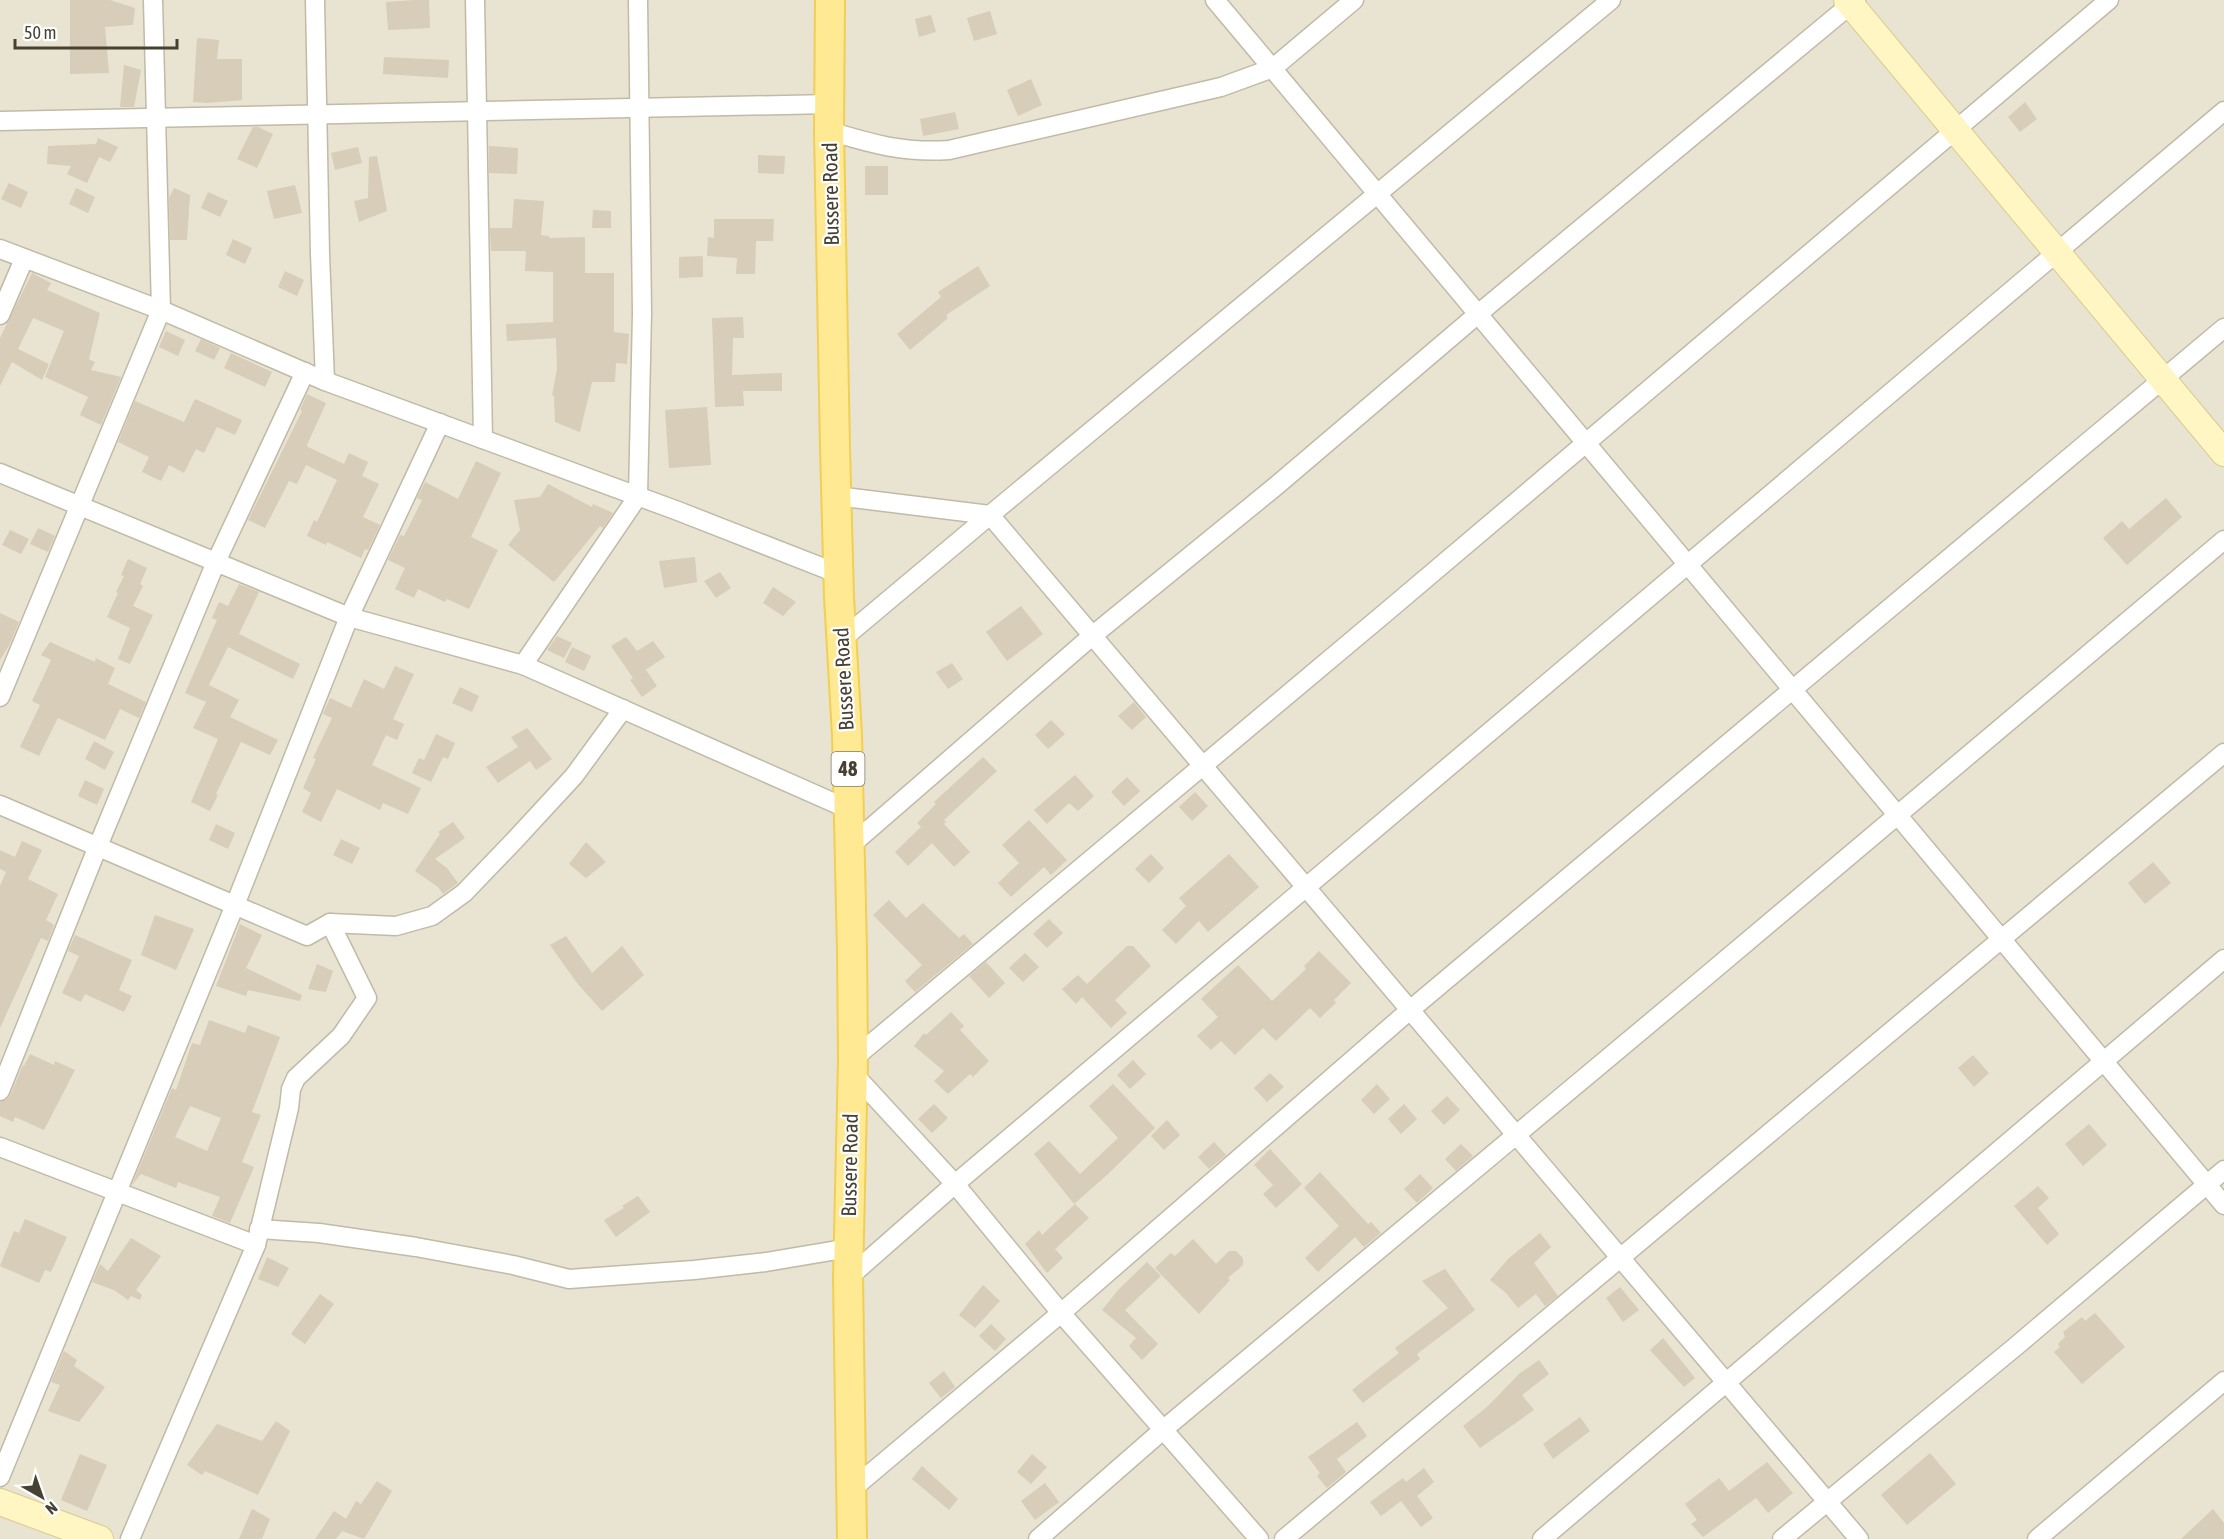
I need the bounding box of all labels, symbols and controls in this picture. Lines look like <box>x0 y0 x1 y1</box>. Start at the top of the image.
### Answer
scale bar <box>15 12 177 50</box>
text: 50 m <box>24 22 56 43</box>
street label: Bussere Road <box>817 142 843 246</box>
street label: Bussere Road <box>828 627 858 731</box>
road number: 48 <box>832 752 864 786</box>
street label: Bussere Road <box>836 1113 862 1217</box>
north arrow <box>12 1467 72 1527</box>
text: N <box>42 1499 61 1518</box>

